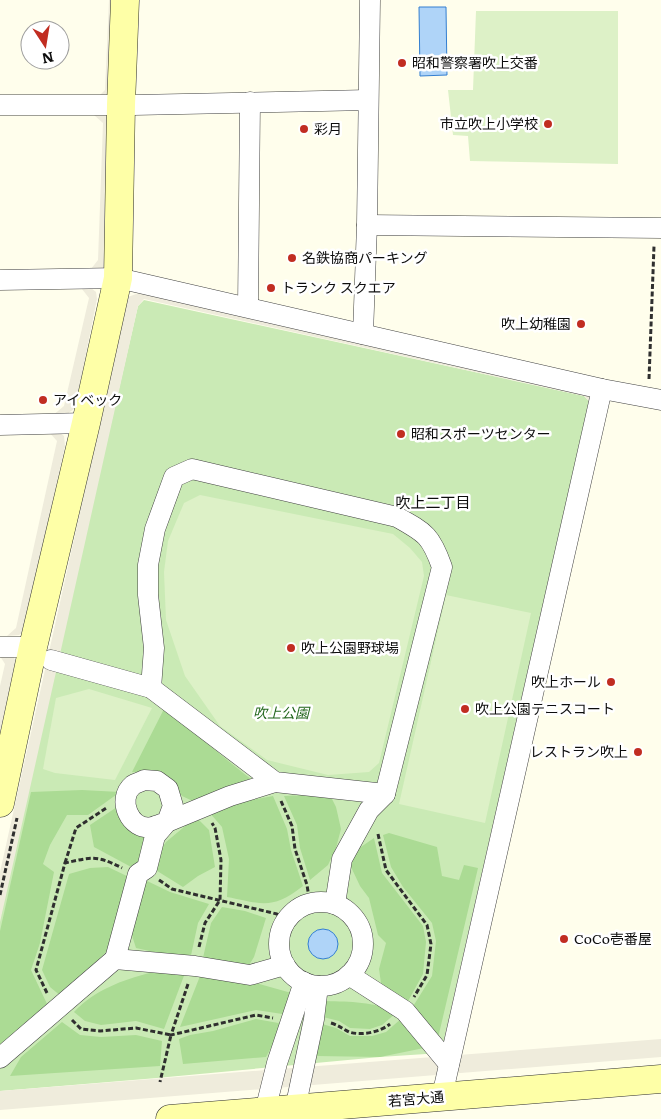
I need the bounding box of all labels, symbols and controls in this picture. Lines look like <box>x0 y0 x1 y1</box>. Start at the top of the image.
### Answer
north arrow <box>20 20 70 70</box>
text: N <box>40 48 56 70</box>
place label: 昭和警察署吹上交番 <box>412 52 538 72</box>
marker: 昭和警察署吹上交番 <box>396 57 408 69</box>
place label: 市立吹上小学校 <box>440 113 538 133</box>
place label: 彩月 <box>314 118 342 138</box>
marker: 市立吹上小学校 <box>542 118 554 130</box>
marker: 彩月 <box>298 123 310 135</box>
place label: 名鉄協商パーキング <box>302 247 428 267</box>
marker: 名鉄協商パーキング <box>286 252 298 264</box>
place label: トランク スクエア <box>281 277 396 297</box>
marker: トランク スクエア <box>265 282 277 294</box>
place label: 吹上幼稚園 <box>501 313 571 333</box>
marker: 吹上幼稚園 <box>575 318 587 330</box>
place label: アイベック <box>53 389 122 409</box>
marker: アイベック <box>37 394 49 406</box>
place label: 昭和スポーツセンター <box>411 423 551 443</box>
marker: 昭和スポーツセンター <box>395 428 407 440</box>
district label: 吹上二丁目 <box>395 490 471 513</box>
place label: 吹上公園野球場 <box>301 637 399 657</box>
marker: 吹上公園野球場 <box>285 642 297 654</box>
place label: 吹上ホール <box>531 671 601 691</box>
marker: 吹上ホール <box>605 676 617 688</box>
place label: 吹上公園テニスコート <box>475 698 615 718</box>
park label: 吹上公園 <box>253 702 311 722</box>
marker: 吹上公園テニスコート <box>459 703 471 715</box>
place label: レストラン吹上 <box>530 741 628 761</box>
marker: レストラン吹上 <box>632 746 644 758</box>
place label: CoCo壱番屋 <box>574 928 652 948</box>
marker: CoCo壱番屋 <box>558 933 570 945</box>
street label: 若宮大通 <box>387 1086 445 1110</box>

